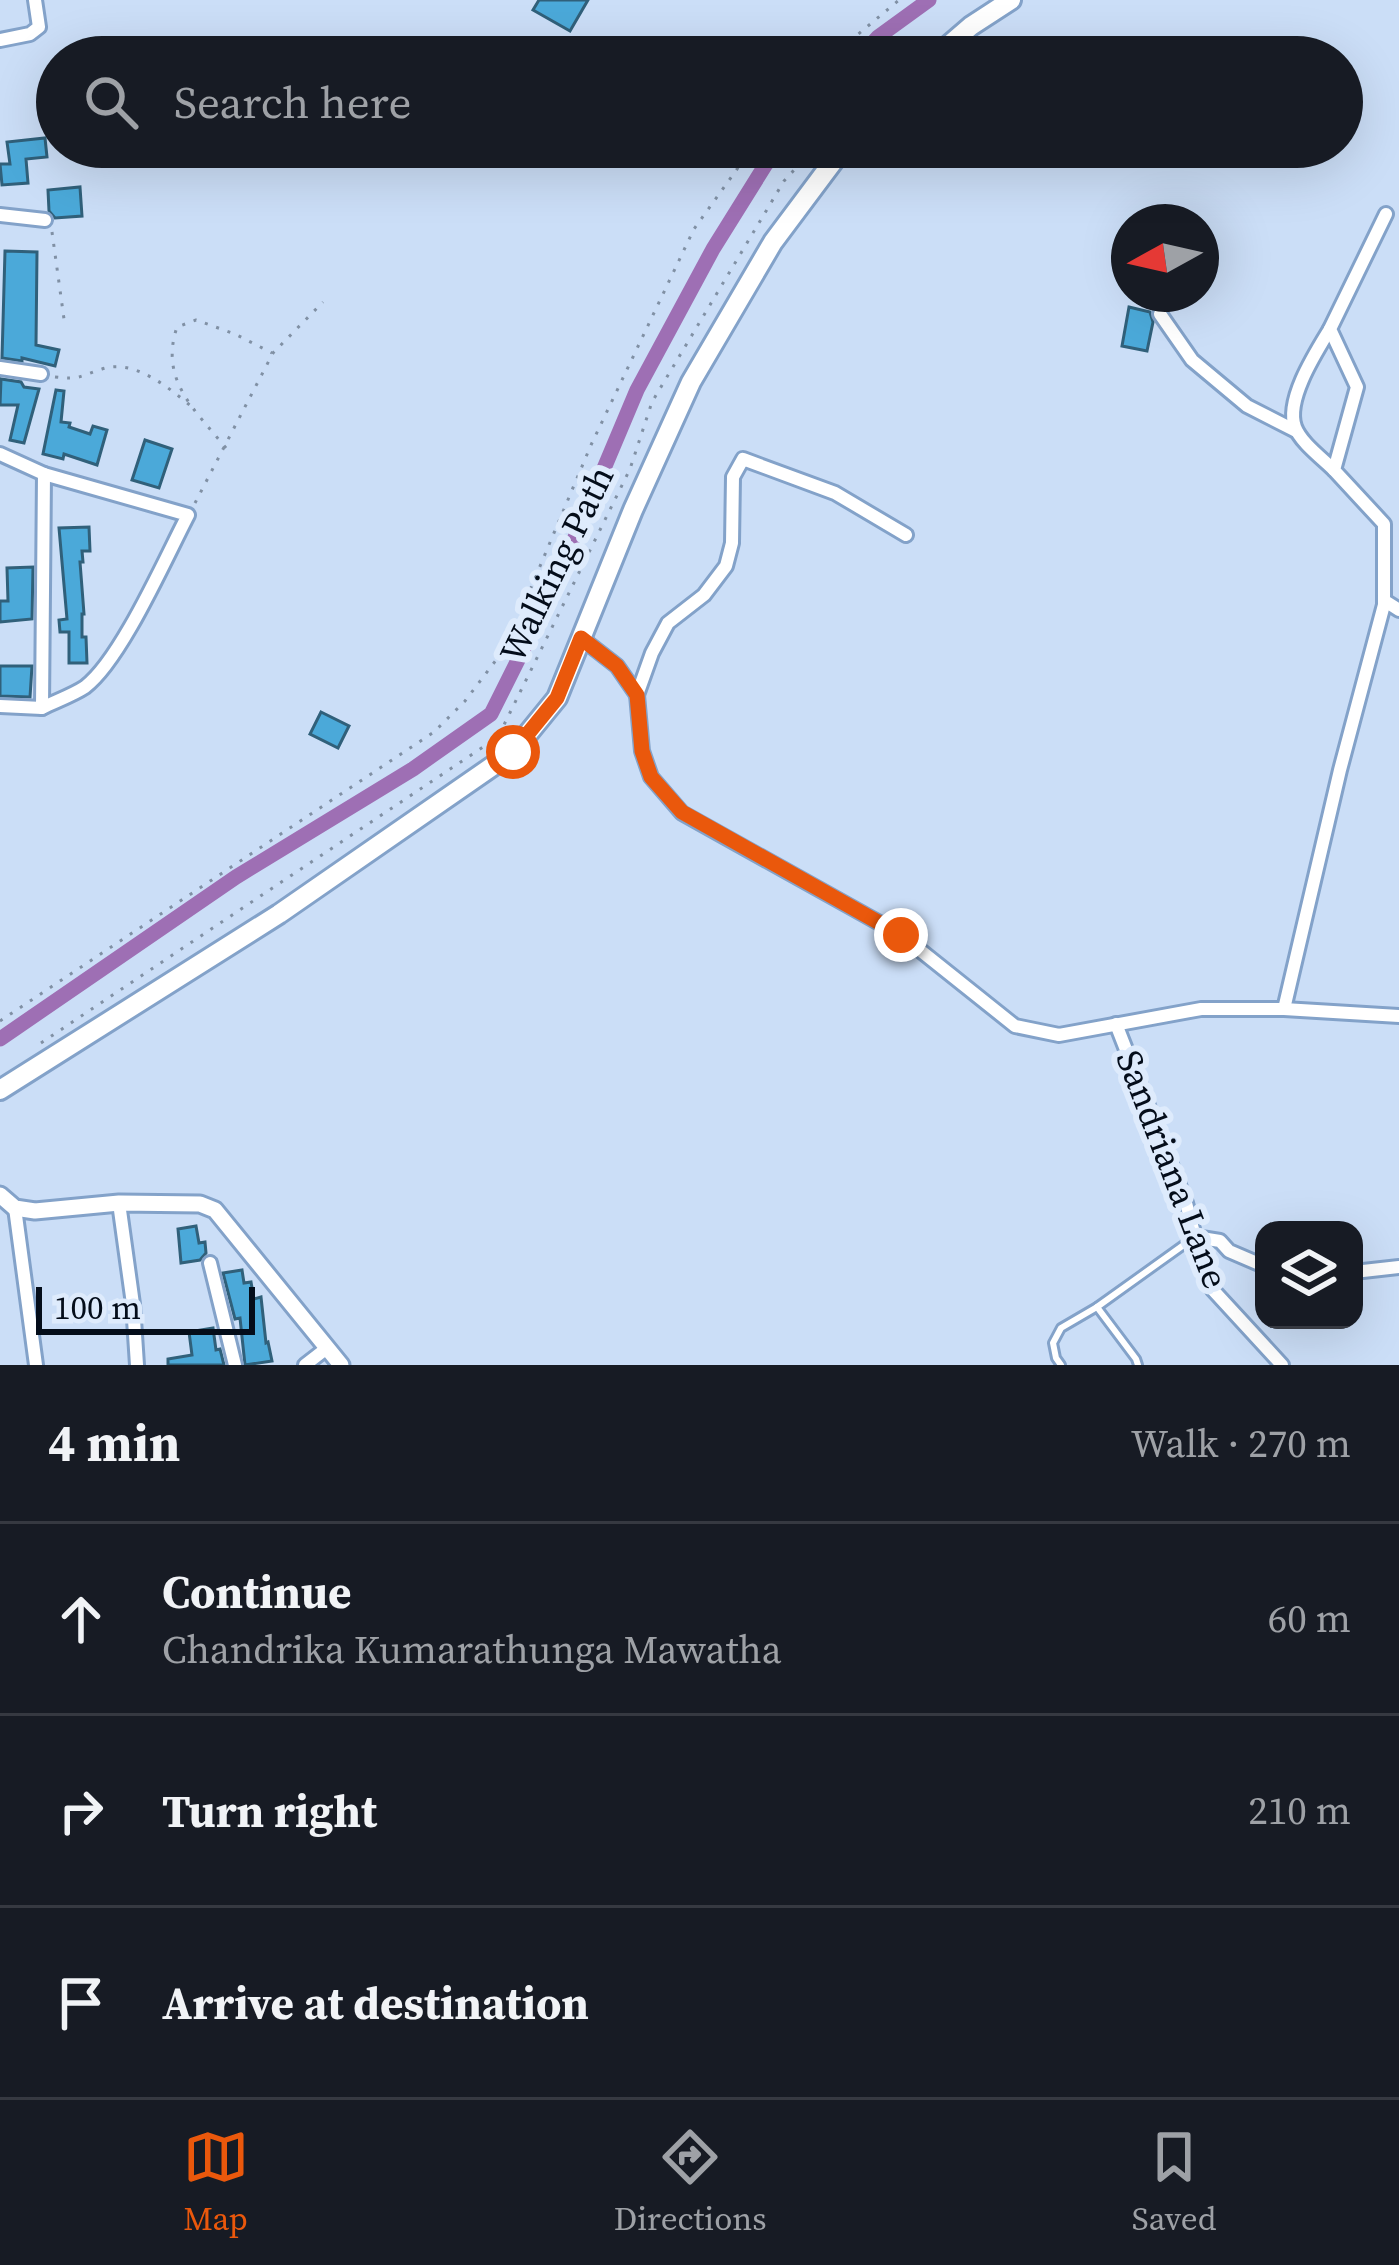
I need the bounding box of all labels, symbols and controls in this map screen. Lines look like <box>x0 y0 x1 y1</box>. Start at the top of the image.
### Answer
search box <box>36 36 1363 168</box>
icon: search <box>78 69 144 135</box>
text: Search here <box>174 71 411 133</box>
north arrow <box>1111 204 1219 312</box>
street label: Walking Path <box>488 458 625 671</box>
route start <box>486 725 540 779</box>
route end <box>874 908 928 962</box>
street label: Sandriana Lane <box>1105 1043 1240 1295</box>
map controls <box>1255 1221 1363 1329</box>
button: layers <box>1255 1221 1363 1329</box>
scale bar <box>36 1281 255 1334</box>
text: 100 m <box>54 1285 141 1330</box>
text: 4 min <box>48 1408 180 1478</box>
text: Walk · 270 m <box>1131 1417 1351 1470</box>
text: Continue <box>162 1561 351 1623</box>
icon: ahead <box>48 1586 114 1652</box>
text: 60 m <box>1268 1592 1351 1645</box>
text: Chandrika Kumarathunga Mawatha <box>162 1623 782 1676</box>
icon: right <box>48 1778 114 1844</box>
text: Turn right <box>162 1780 377 1842</box>
text: 210 m <box>1248 1784 1351 1837</box>
icon: arrive <box>48 1970 114 2036</box>
text: Arrive at destination <box>162 1972 589 2034</box>
tab: Map <box>183 2124 249 2241</box>
tab: Directions <box>614 2124 767 2241</box>
tab: Saved <box>1132 2124 1216 2241</box>

